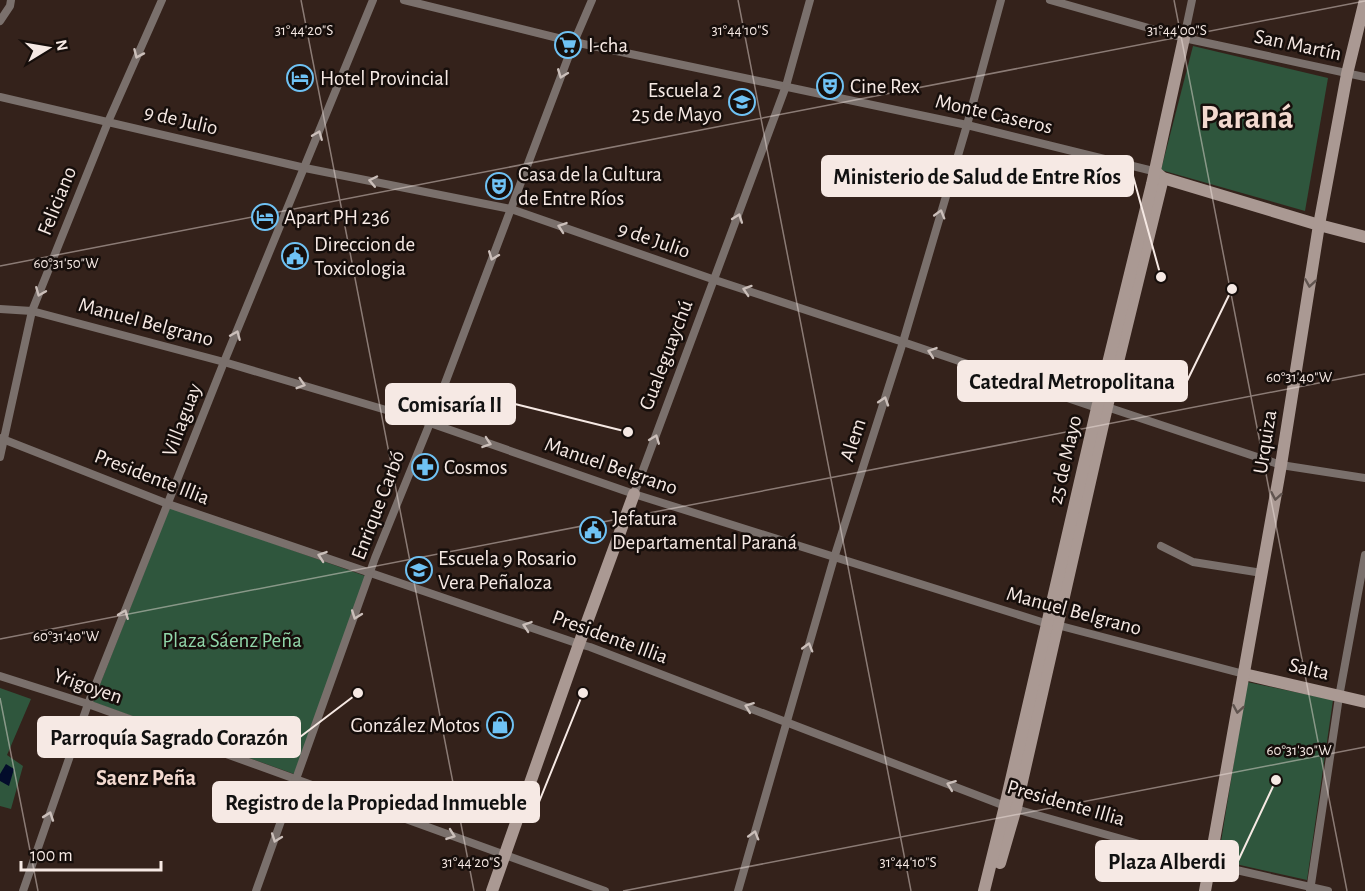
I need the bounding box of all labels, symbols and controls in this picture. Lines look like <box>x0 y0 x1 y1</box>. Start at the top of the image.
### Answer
north arrow <box>18 18 78 78</box>
text: 31°44'20"S <box>275 23 333 38</box>
text: 31°44'10"S <box>711 23 769 38</box>
text: 31°44'00"S <box>1147 23 1207 38</box>
street label: San Martín <box>1253 26 1343 64</box>
supermarket icon: I-cha <box>553 30 583 60</box>
place label: I-cha <box>588 35 628 56</box>
text: N <box>53 38 71 52</box>
one-way arrow <box>133 47 145 58</box>
hotel icon: Hotel Provincial <box>285 63 315 93</box>
one-way arrow <box>557 67 569 78</box>
place label: Hotel Provincial <box>320 68 449 89</box>
theatre icon: Cine Rex <box>815 71 845 101</box>
place label: Cine Rex <box>850 76 920 97</box>
place label: Escuela 2 25 de Mayo <box>631 80 722 125</box>
school or university icon: Escuela 2 25 de Mayo <box>727 87 757 117</box>
street label: Monte Caseros <box>933 90 1055 138</box>
street label: 9 de Julio <box>142 101 220 139</box>
district label: Paraná <box>1200 102 1294 135</box>
one-way arrow <box>311 131 323 142</box>
callout: Ministerio de Salud de Entre Ríos <box>822 156 1133 196</box>
street label: Feliciano <box>34 164 80 238</box>
place label: Casa de la Cultura de Entre Ríos <box>518 164 662 209</box>
text: Ministerio de Salud de Entre Ríos <box>833 166 1121 188</box>
theatre icon: Casa de la Cultura de Entre Ríos <box>484 171 514 201</box>
one-way arrow <box>369 176 379 189</box>
hotel icon: Apart PH 236 <box>250 202 280 232</box>
place label: Apart PH 236 <box>284 207 390 228</box>
one-way arrow <box>933 209 945 220</box>
one-way arrow <box>730 213 743 223</box>
street label: 9 de Julio <box>615 218 693 262</box>
one-way arrow <box>558 222 568 235</box>
place label: Direccion de Toxicologia <box>314 234 415 279</box>
public building icon: Direccion de Toxicologia <box>280 241 310 271</box>
one-way arrow <box>488 250 500 261</box>
text: 60°31'50"W <box>33 256 99 271</box>
one-way arrow <box>1304 278 1317 288</box>
one-way arrow <box>742 285 753 298</box>
one-way arrow <box>35 286 47 297</box>
street label: Manuel Belgrano <box>76 294 216 350</box>
street label: Gualeguaychú <box>635 297 697 413</box>
one-way arrow <box>229 330 241 341</box>
one-way arrow <box>927 346 938 359</box>
callout: Catedral Metropolitana <box>958 361 1187 401</box>
text: 60°31'40"W <box>1266 370 1333 385</box>
text: Catedral Metropolitana <box>969 371 1175 393</box>
one-way arrow <box>295 377 306 389</box>
street label: Villaguay <box>159 381 205 459</box>
callout: Comisaría II <box>386 384 515 424</box>
text: Comisaría II <box>398 394 502 416</box>
one-way arrow <box>877 396 889 407</box>
street label: Urquiza <box>1250 408 1280 475</box>
street label: 25 de Mayo <box>1045 414 1085 506</box>
street label: Alem <box>836 416 870 464</box>
street label: Manuel Belgrano <box>542 433 680 499</box>
one-way arrow <box>647 435 660 445</box>
one-way arrow <box>481 436 491 448</box>
street label: Presidente Illia <box>91 445 213 509</box>
street label: Enrique Carbó <box>348 447 408 563</box>
pharmacy icon: Cosmos <box>410 452 440 482</box>
place label: Cosmos <box>444 457 507 478</box>
one-way arrow <box>1270 492 1282 501</box>
place label: Jefatura Departamental Paraná <box>612 508 798 553</box>
public building icon: Jefatura Departamental Paraná <box>578 515 608 545</box>
place label: Escuela 9 Rosario Vera Peñaloza <box>438 548 577 593</box>
one-way arrow <box>317 551 328 563</box>
school or university icon: Escuela 9 Rosario Vera Peñaloza <box>404 555 434 585</box>
street label: Manuel Belgrano <box>1004 583 1144 639</box>
street label: Presidente Illia <box>549 606 671 668</box>
one-way arrow <box>117 609 130 619</box>
one-way arrow <box>350 609 363 619</box>
one-way arrow <box>522 621 532 634</box>
text: 60°31'40"W <box>33 629 100 644</box>
park label: Plaza Sáenz Peña <box>162 630 302 651</box>
one-way arrow <box>801 643 813 653</box>
street label: Salta <box>1287 654 1332 684</box>
street label: Yrigoyen <box>51 665 125 707</box>
one-way arrow <box>744 702 755 715</box>
one-way arrow <box>1232 704 1245 714</box>
shop icon: González Motos <box>485 710 515 740</box>
place label: González Motos <box>351 715 480 736</box>
callout: Parroquía Sagrado Corazón <box>38 717 300 757</box>
text: Parroquía Sagrado Corazón <box>50 727 288 749</box>
text: 60°31'30"W <box>1266 743 1332 758</box>
district label: Saenz Peña <box>96 767 196 789</box>
street label: Presidente Illia <box>1005 776 1128 830</box>
one-way arrow <box>946 779 957 792</box>
callout: Registro de la Propiedad Inmueble <box>213 782 539 822</box>
text: Registro de la Propiedad Inmueble <box>225 792 527 814</box>
one-way arrow <box>42 811 55 822</box>
one-way arrow <box>445 828 456 841</box>
one-way arrow <box>747 830 759 841</box>
one-way arrow <box>270 832 283 843</box>
scale bar <box>21 834 160 872</box>
callout: Plaza Alberdi <box>1096 841 1238 881</box>
text: 100 m <box>30 847 73 865</box>
text: Plaza Alberdi <box>1108 851 1226 873</box>
text: 31°44'20"S <box>442 855 500 870</box>
text: 31°44'10"S <box>879 855 937 870</box>

